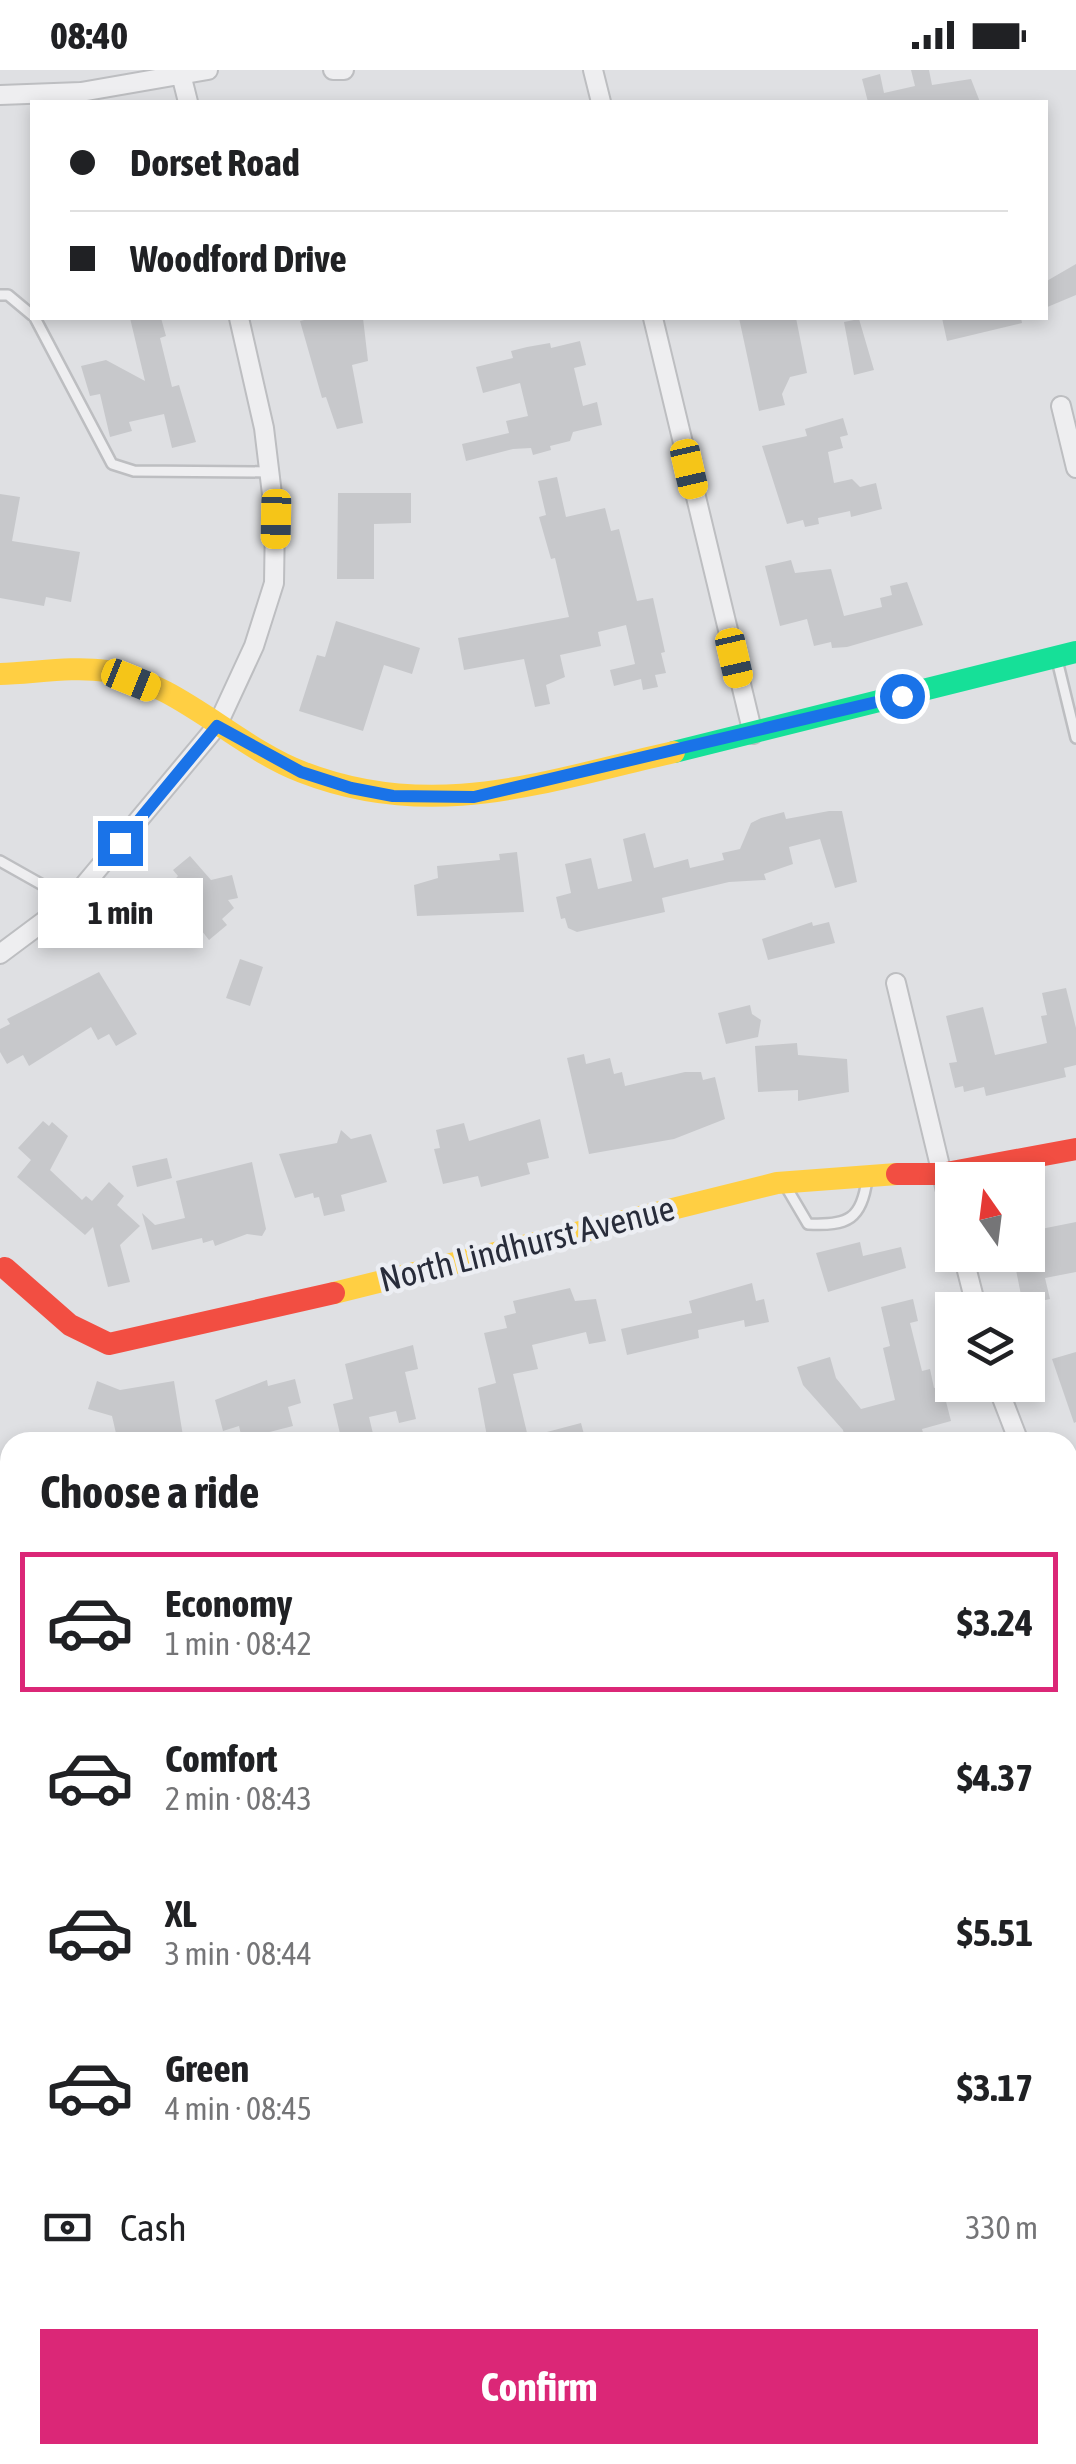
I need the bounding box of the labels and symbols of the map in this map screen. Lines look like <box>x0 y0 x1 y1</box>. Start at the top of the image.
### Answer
car <box>668 436 710 502</box>
car <box>260 489 292 549</box>
car <box>713 625 755 691</box>
car <box>98 655 164 705</box>
route start <box>880 674 925 719</box>
route end <box>98 821 143 866</box>
callout: 1 min <box>38 878 202 948</box>
north arrow <box>935 1162 1045 1272</box>
street label: North Lindhurst Avenue <box>375 1187 678 1299</box>

